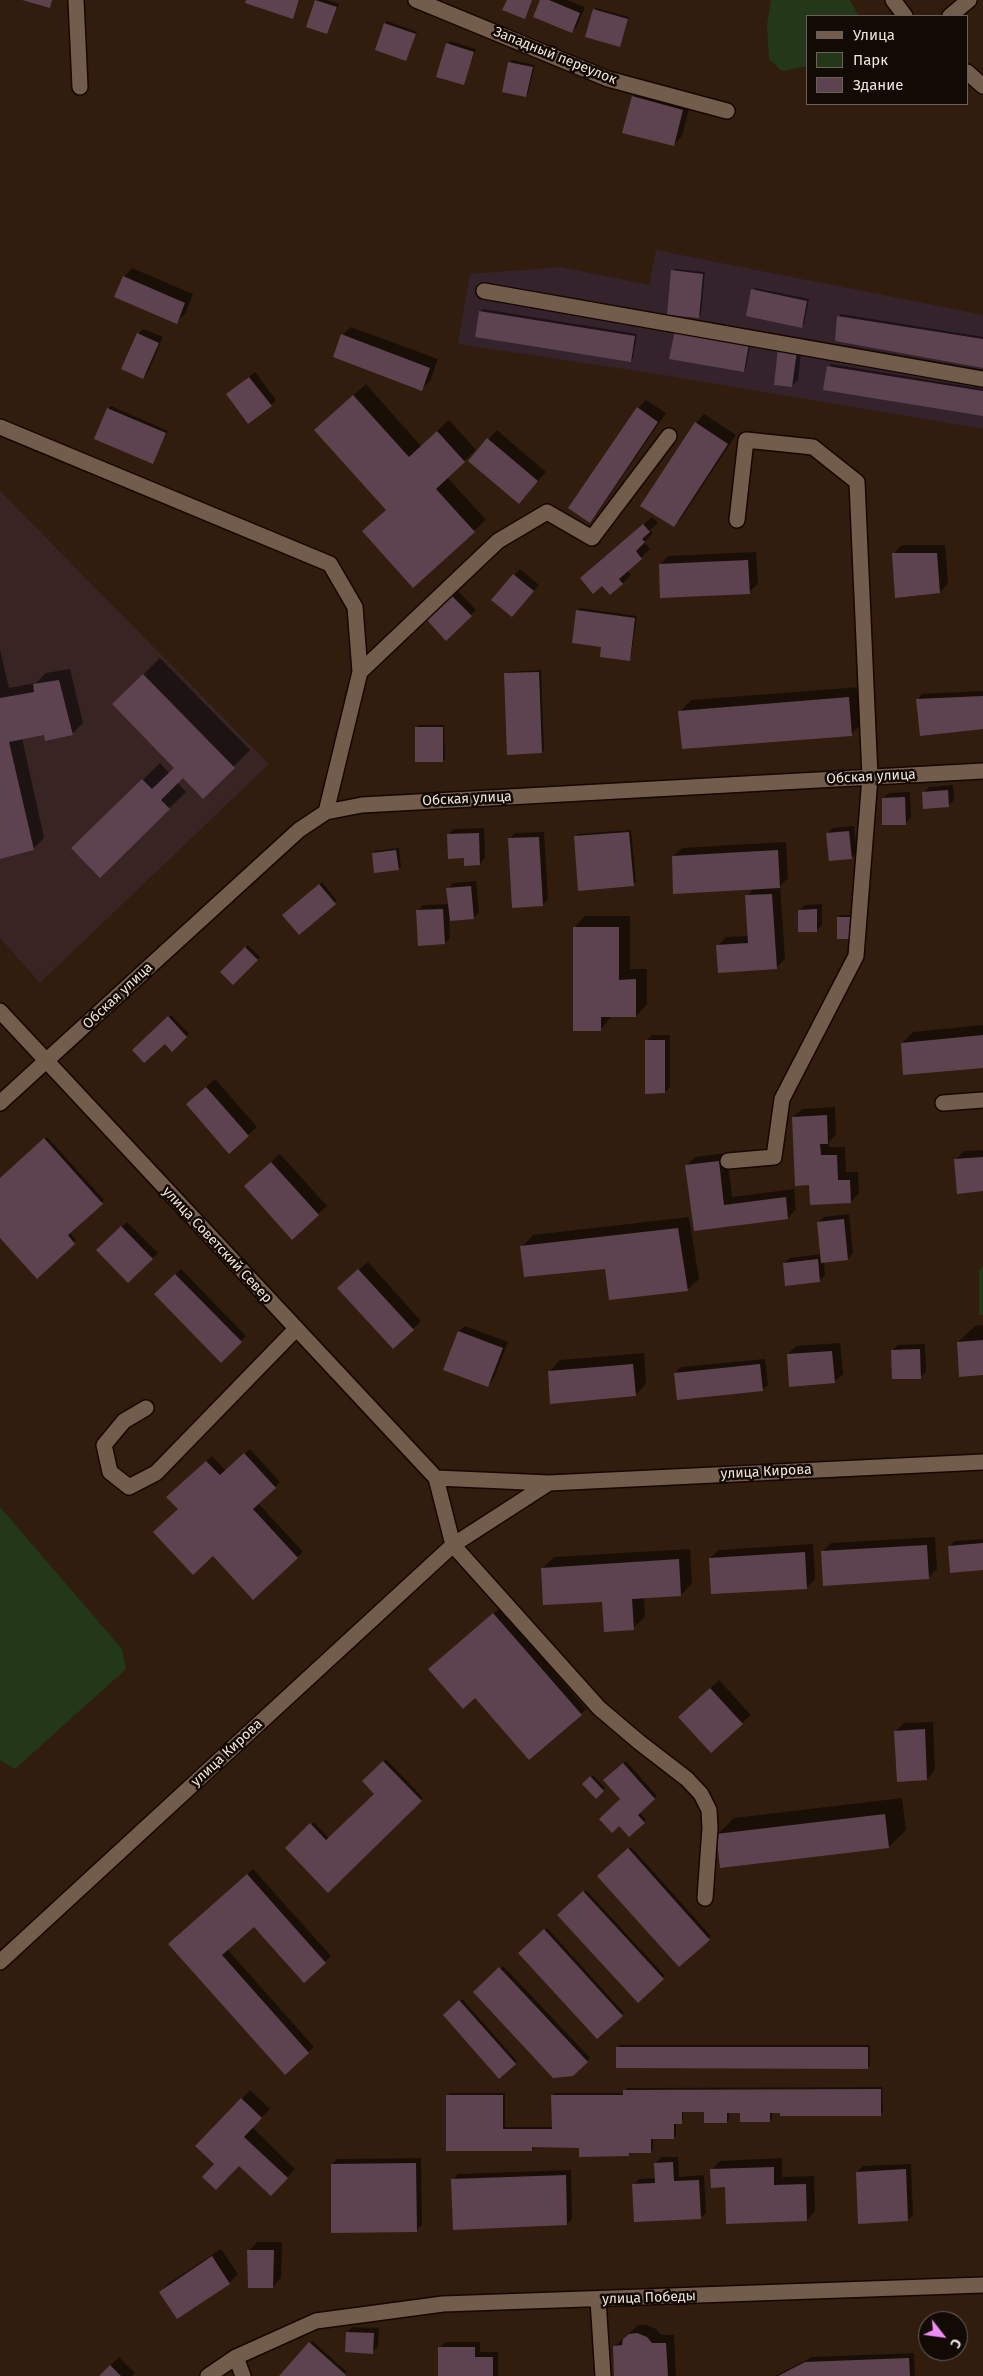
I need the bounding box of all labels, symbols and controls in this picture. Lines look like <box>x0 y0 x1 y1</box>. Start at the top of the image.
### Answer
legend <box>806 15 968 105</box>
street label: Западный переулок <box>491 24 619 88</box>
text: Улица <box>853 26 895 44</box>
text: Парк <box>853 51 888 69</box>
text: Здание <box>853 76 903 94</box>
street label: Обская улица <box>826 766 916 788</box>
street label: Обская улица <box>422 788 512 810</box>
street label: Обская улица <box>80 959 156 1033</box>
street label: улица Советский Север <box>159 1183 275 1307</box>
street label: улица Кирова <box>720 1461 812 1483</box>
street label: улица Кирова <box>188 1716 266 1790</box>
street label: улица Победы <box>602 2288 696 2308</box>
north arrow <box>918 2311 968 2361</box>
text: С <box>946 2336 965 2351</box>

